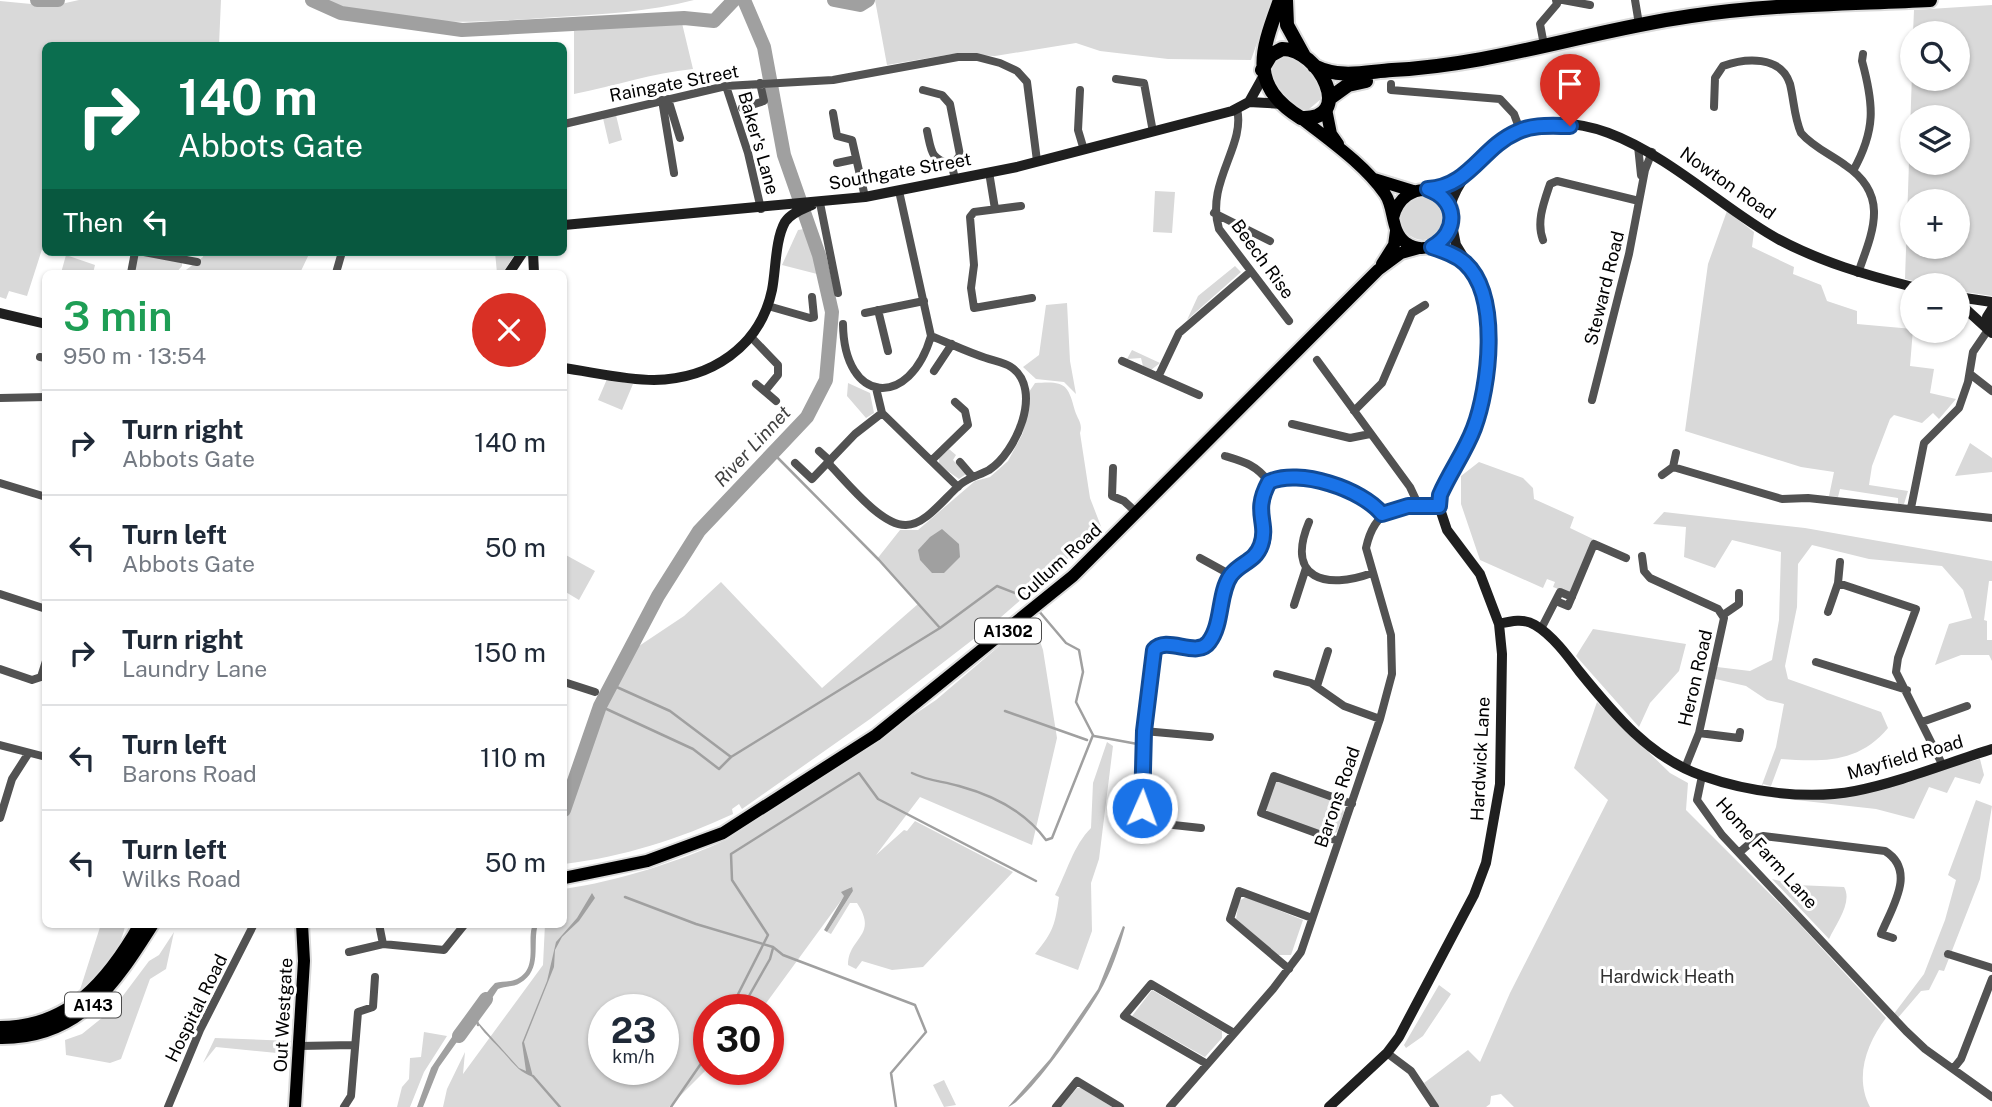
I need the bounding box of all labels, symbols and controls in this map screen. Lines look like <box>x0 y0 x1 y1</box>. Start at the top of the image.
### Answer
map controls <box>1900 21 1970 343</box>
button: search <box>1900 21 1970 91</box>
pin <box>1540 54 1600 126</box>
street label: Raingate Street <box>608 60 740 106</box>
icon: arrive <box>1551 65 1589 103</box>
text: 140 m <box>178 68 318 126</box>
icon: right <box>63 70 154 161</box>
street label: Baker's Lane <box>734 89 784 197</box>
button: layers <box>1900 105 1970 175</box>
text: Abbots Gate <box>178 127 363 164</box>
street label: Nowton Road <box>1676 142 1780 224</box>
street label: Southgate Street <box>827 148 973 194</box>
button: + <box>1900 189 1970 259</box>
icon: left <box>137 203 175 241</box>
text: Then <box>63 207 123 238</box>
street label: Beech Rise <box>1227 215 1299 303</box>
street label: Steward Road <box>1580 229 1628 347</box>
button: − <box>1900 273 1970 343</box>
text: 3 min <box>63 291 173 340</box>
button: close <box>472 293 546 367</box>
text: 950 m · 13:54 <box>63 342 206 369</box>
water label: River Linnet <box>709 401 795 491</box>
text: Turn right <box>122 414 244 445</box>
icon: right <box>63 424 101 462</box>
text: 140 m <box>474 427 546 458</box>
text: Abbots Gate <box>122 445 255 472</box>
text: Turn left <box>122 519 227 550</box>
street label: Cullum Road <box>1012 519 1106 605</box>
icon: left <box>63 529 101 567</box>
text: 50 m <box>485 532 546 563</box>
text: Abbots Gate <box>122 550 255 577</box>
road number: A1302 <box>975 618 1041 644</box>
text: Turn right <box>122 624 244 655</box>
street label: Heron Road <box>1674 628 1716 728</box>
icon: right <box>63 634 101 672</box>
text: 150 m <box>474 637 546 668</box>
text: Laundry Lane <box>122 655 267 682</box>
street label: Hardwick Lane <box>1466 696 1494 822</box>
text: Turn left <box>122 729 227 760</box>
street label: Mayfield Road <box>1845 730 1965 784</box>
icon: left <box>63 739 101 777</box>
text: 110 m <box>480 742 546 773</box>
street label: Barons Road <box>1310 744 1364 850</box>
text: Barons Road <box>122 760 257 787</box>
position arrow <box>1105 771 1179 845</box>
street label: Home Farm Lane <box>1712 793 1822 913</box>
text: Turn left <box>122 834 227 865</box>
icon: left <box>63 844 101 882</box>
text: 50 m <box>485 847 546 878</box>
text: Wilks Road <box>122 865 241 892</box>
street label: Hospital Road <box>161 951 231 1065</box>
street label: Out Westgate <box>270 957 296 1073</box>
park label: Hardwick Heath <box>1600 966 1734 987</box>
road number: A143 <box>65 993 121 1018</box>
speed limit sign: 30 <box>693 994 784 1085</box>
text: 23 <box>611 1010 656 1051</box>
text: km/h <box>612 1046 655 1067</box>

